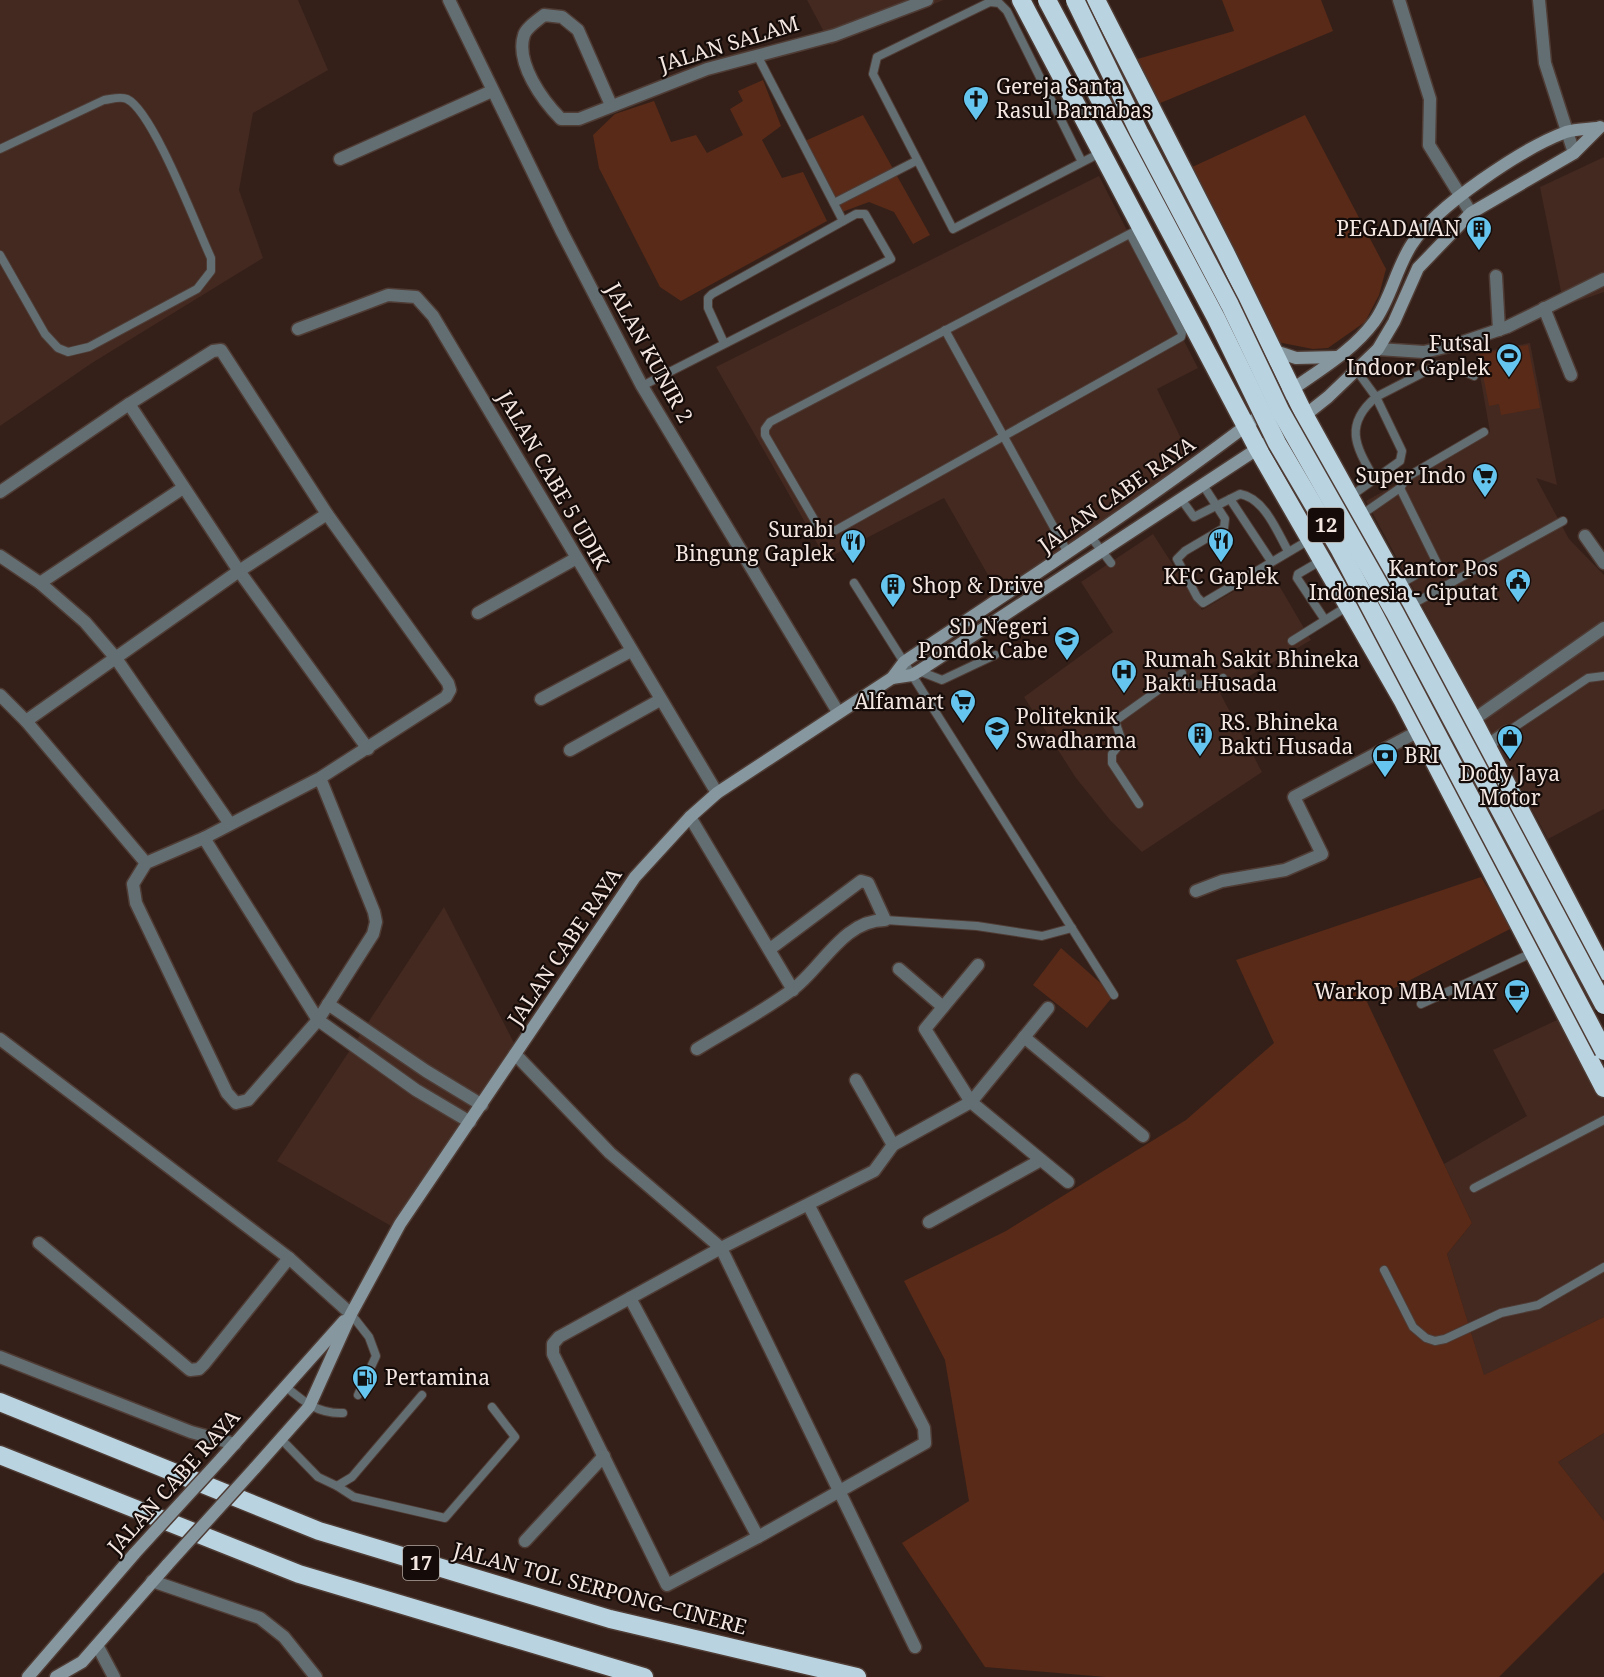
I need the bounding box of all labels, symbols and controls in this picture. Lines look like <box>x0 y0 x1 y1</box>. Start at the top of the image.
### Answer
street label: JALAN SALAM <box>654 8 802 78</box>
place label: Gereja Santa Rasul Barnabas <box>996 72 1151 124</box>
church icon: Gereja Santa Rasul Barnabas <box>961 84 991 122</box>
place label: PEGADAIAN <box>1336 214 1460 242</box>
building icon: PEGADAIAN <box>1464 214 1494 252</box>
street label: JALAN KUNIR 2 <box>599 277 700 428</box>
place label: Futsal Indoor Gaplek <box>1347 329 1491 381</box>
sports icon: Futsal Indoor Gaplek <box>1494 341 1524 379</box>
street label: JALAN CABE 5 UDIK <box>491 384 617 574</box>
street label: JALAN CABE RAYA <box>1032 429 1200 559</box>
place label: Super Indo <box>1355 461 1466 489</box>
supermarket icon: Super Indo <box>1470 461 1500 499</box>
road number: 12 <box>1308 508 1344 542</box>
place label: Surabi Bingung Gaplek <box>675 515 835 567</box>
restaurant icon: KFC Gaplek <box>1206 526 1236 564</box>
restaurant icon: Surabi Bingung Gaplek <box>838 527 868 565</box>
place label: Kantor Pos Indonesia - Ciputat <box>1309 554 1498 606</box>
place label: KFC Gaplek <box>1163 562 1279 590</box>
public building icon: Kantor Pos Indonesia - Ciputat <box>1503 566 1533 604</box>
building icon: Shop & Drive <box>878 571 908 609</box>
place label: Shop & Drive <box>912 571 1044 599</box>
place label: SD Negeri Pondok Cabe <box>918 612 1048 664</box>
school or university icon: SD Negeri Pondok Cabe <box>1052 624 1082 662</box>
place label: Rumah Sakit Bhineka Bakti Husada <box>1144 645 1359 697</box>
hospital icon: Rumah Sakit Bhineka Bakti Husada <box>1109 657 1139 695</box>
place label: Alfamart <box>854 687 944 715</box>
supermarket icon: Alfamart <box>948 687 978 725</box>
place label: Politeknik Swadharma <box>1016 702 1137 754</box>
place label: RS. Bhineka Bakti Husada <box>1220 708 1353 760</box>
school or university icon: Politeknik Swadharma <box>982 714 1012 752</box>
building icon: RS. Bhineka Bakti Husada <box>1185 720 1215 758</box>
shop icon: Dody Jaya Motor <box>1495 723 1525 761</box>
bank icon: BRI <box>1370 741 1400 779</box>
place label: BRI <box>1404 741 1439 769</box>
place label: Dody Jaya Motor <box>1460 759 1560 811</box>
street label: JALAN CABE RAYA <box>500 862 628 1032</box>
place label: Warkop MBA MAY <box>1314 977 1499 1005</box>
cafe icon: Warkop MBA MAY <box>1502 977 1532 1015</box>
fuel station icon: Pertamina <box>350 1363 380 1401</box>
place label: Pertamina <box>385 1363 490 1391</box>
street label: JALAN CABE RAYA <box>100 1403 246 1560</box>
street label: JALAN TOL SERPONG–CINERE <box>449 1535 750 1641</box>
road number: 17 <box>403 1546 439 1580</box>

